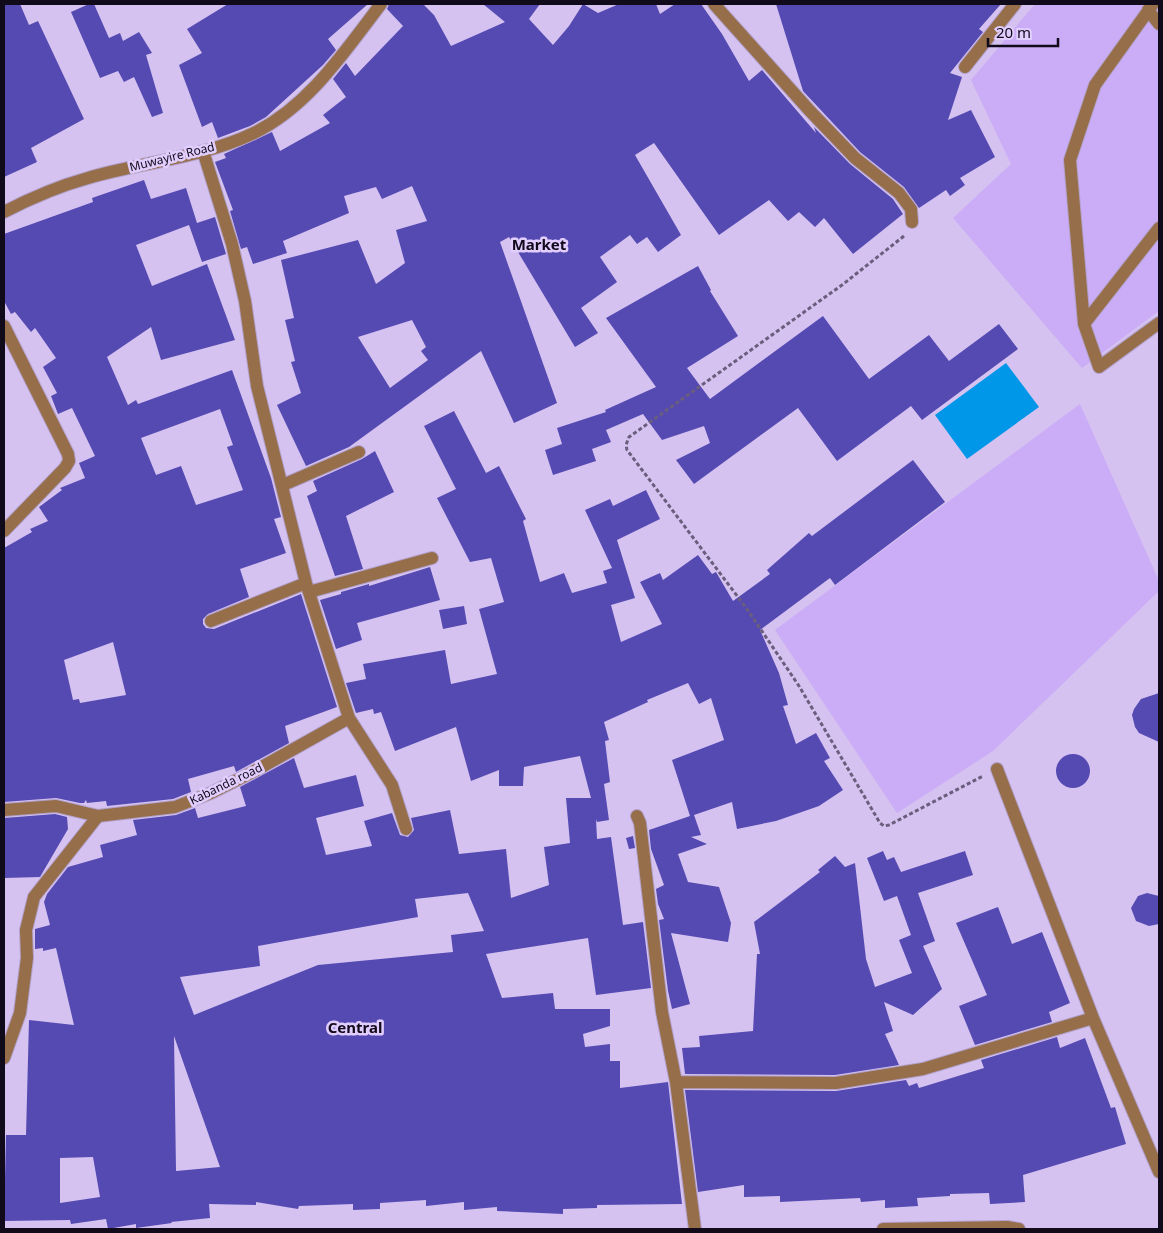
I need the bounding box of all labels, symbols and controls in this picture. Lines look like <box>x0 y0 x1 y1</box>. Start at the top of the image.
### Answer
scale bar <box>988 15 1058 47</box>
text: 20 m <box>996 22 1031 42</box>
street label: Muwayire Road <box>128 138 216 175</box>
district label: Market <box>512 234 567 254</box>
street label: Kabanda road <box>187 759 265 809</box>
district label: Central <box>328 1017 382 1037</box>

